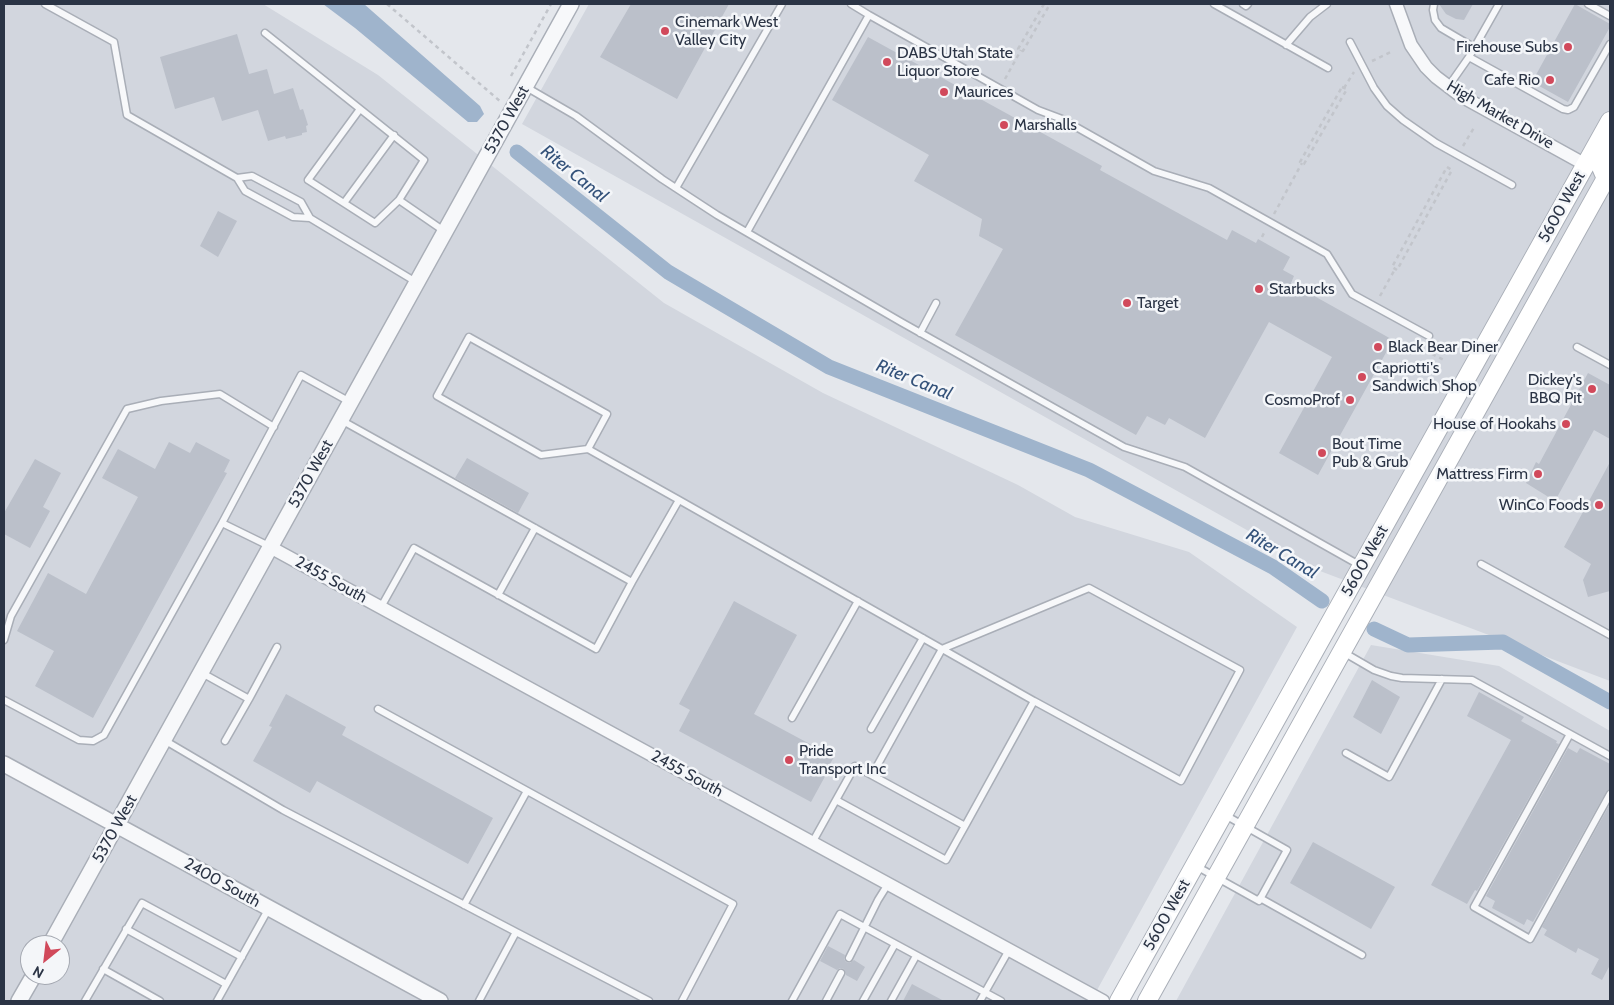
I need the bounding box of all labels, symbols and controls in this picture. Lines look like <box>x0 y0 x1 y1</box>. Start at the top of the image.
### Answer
place label: Cinemark West Valley City <box>675 12 778 50</box>
marker: Cinemark West Valley City <box>659 25 671 37</box>
place label: Firehouse Subs <box>1456 37 1558 57</box>
marker: Firehouse Subs <box>1562 41 1574 53</box>
place label: DABS Utah State Liquor Store <box>897 43 1013 81</box>
marker: DABS Utah State Liquor Store <box>881 56 893 68</box>
place label: Cafe Rio <box>1484 70 1540 90</box>
marker: Cafe Rio <box>1544 74 1556 86</box>
street label: High Market Drive <box>1443 77 1557 153</box>
place label: Maurices <box>954 82 1013 102</box>
street label: 5370 West <box>480 83 534 157</box>
marker: Maurices <box>938 86 950 98</box>
place label: Marshalls <box>1014 115 1077 135</box>
marker: Marshalls <box>998 119 1010 131</box>
water label: Riter Canal <box>536 140 612 208</box>
street label: 5600 West <box>1535 168 1589 246</box>
place label: Starbucks <box>1269 279 1335 299</box>
marker: Starbucks <box>1253 283 1265 295</box>
place label: Target <box>1137 293 1179 313</box>
marker: Target <box>1121 297 1133 309</box>
place label: Black Bear Diner <box>1388 337 1498 357</box>
marker: Black Bear Diner <box>1372 341 1384 353</box>
water label: Riter Canal <box>873 355 955 405</box>
place label: Capriotti's Sandwich Shop <box>1372 358 1477 396</box>
place label: Dickey's BBQ Pit <box>1528 370 1582 408</box>
marker: Capriotti's Sandwich Shop <box>1356 371 1368 383</box>
marker: Dickey's BBQ Pit <box>1586 383 1598 395</box>
place label: CosmoProf <box>1265 390 1340 410</box>
marker: CosmoProf <box>1344 394 1356 406</box>
place label: House of Hookahs <box>1433 414 1556 434</box>
marker: House of Hookahs <box>1560 418 1572 430</box>
place label: Bout Time Pub & Grub <box>1332 434 1408 472</box>
street label: 5370 West <box>284 437 338 511</box>
marker: Bout Time Pub & Grub <box>1316 447 1328 459</box>
place label: Mattress Firm <box>1436 464 1528 484</box>
marker: Mattress Firm <box>1532 468 1544 480</box>
place label: WinCo Foods <box>1499 495 1589 515</box>
marker: WinCo Foods <box>1593 499 1605 511</box>
street label: 5600 West <box>1338 522 1392 600</box>
water label: Riter Canal <box>1242 524 1322 584</box>
street label: 2455 South <box>292 552 370 608</box>
place label: Pride Transport Inc <box>799 741 886 779</box>
street label: 2455 South <box>648 746 726 802</box>
marker: Pride Transport Inc <box>783 754 795 766</box>
street label: 5370 West <box>88 792 142 866</box>
street label: 2400 South <box>181 854 263 912</box>
street label: 5600 West <box>1140 876 1194 954</box>
north arrow <box>20 935 70 985</box>
text: N <box>30 962 47 983</box>

